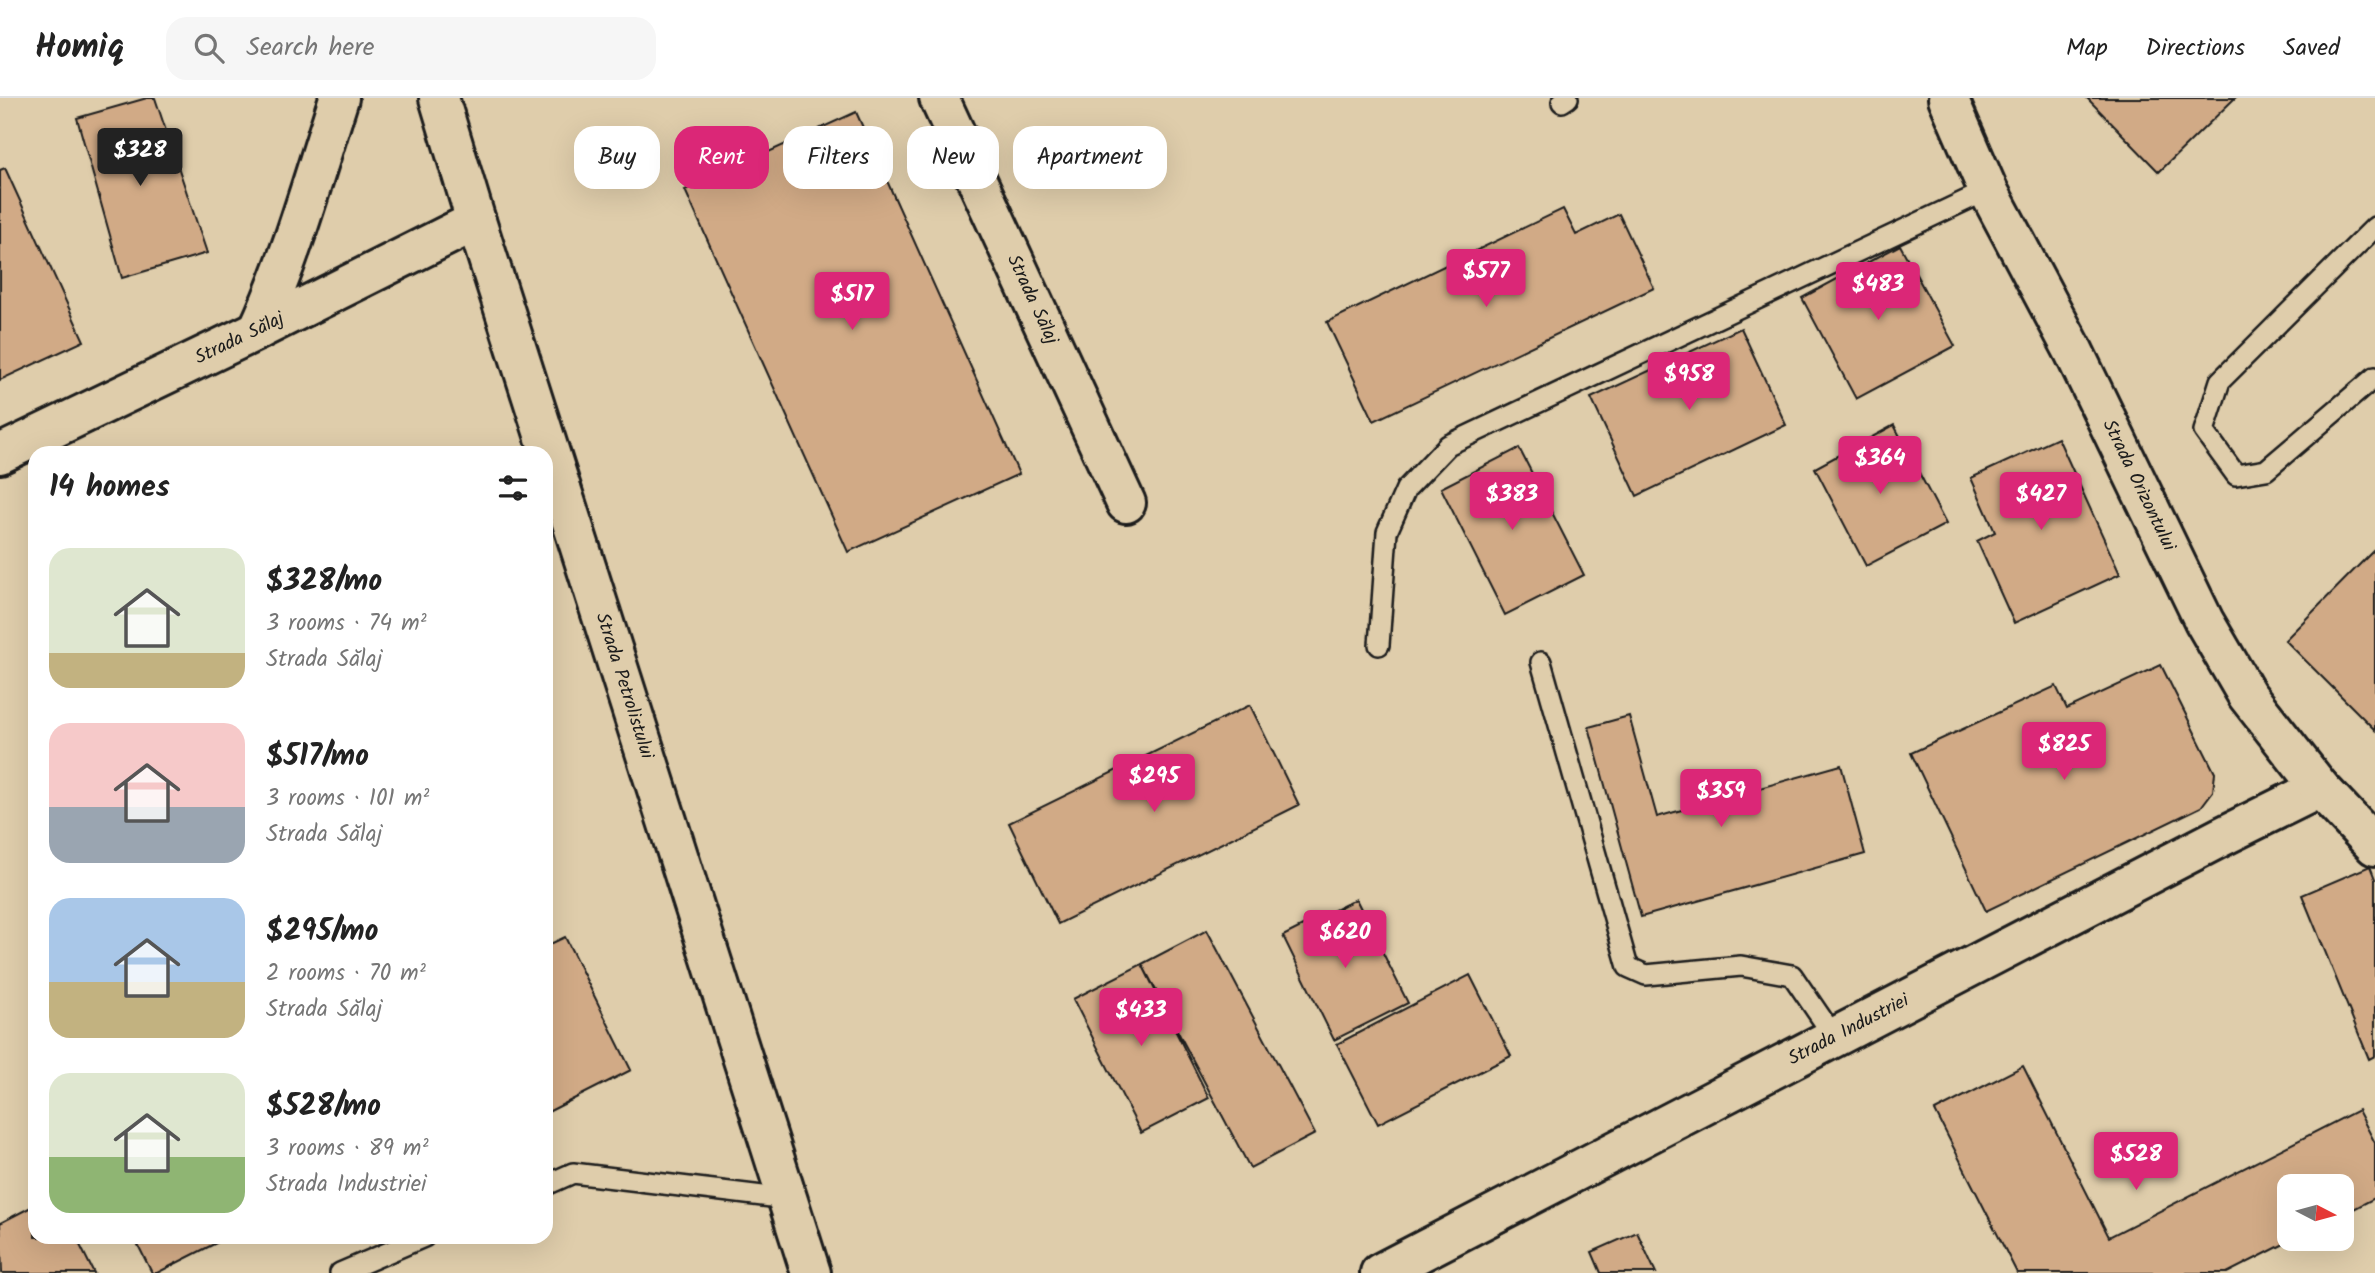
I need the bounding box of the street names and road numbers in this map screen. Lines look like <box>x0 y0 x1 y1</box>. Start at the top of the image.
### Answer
street label: Strada Sălaj <box>998 250 1066 351</box>
street label: Strada Sălaj <box>190 304 291 373</box>
street label: Strada Orizontului <box>2094 415 2184 558</box>
street label: Strada Petrolistului <box>587 609 662 764</box>
street label: Strada Industriei <box>1783 985 1916 1074</box>

